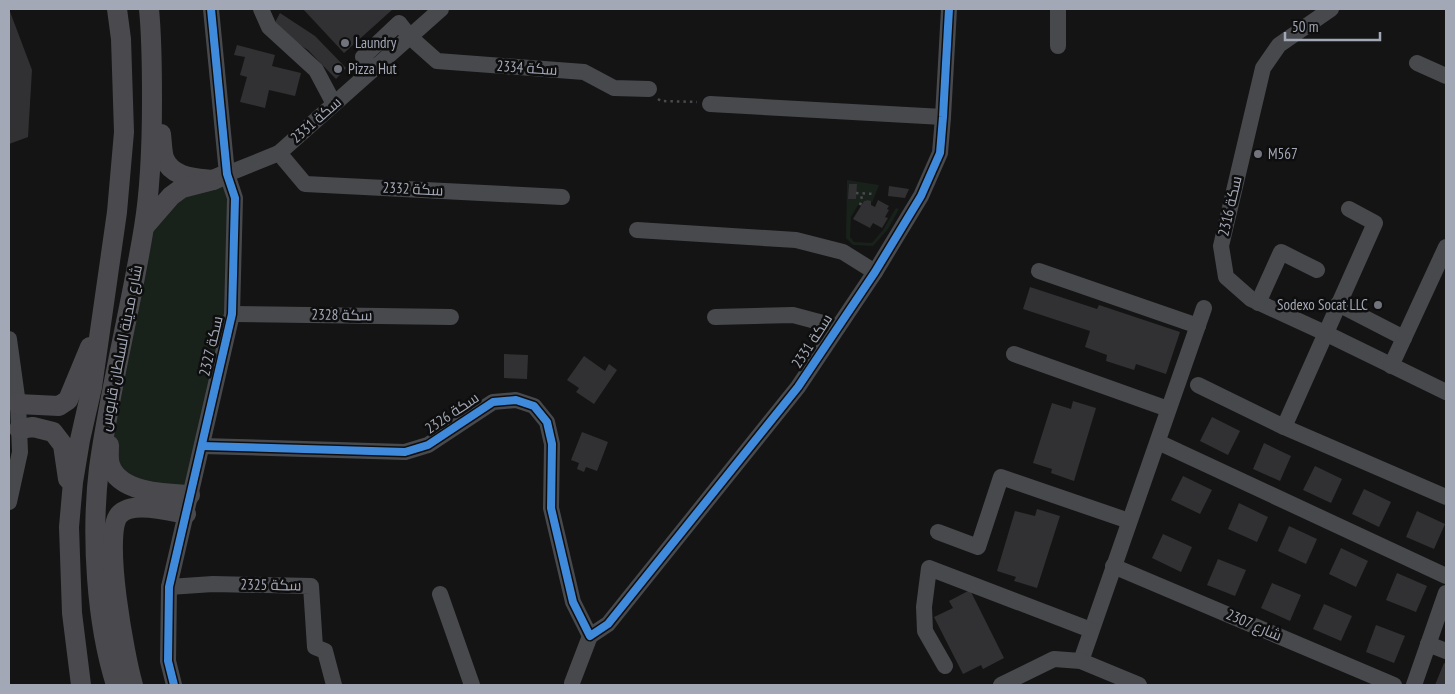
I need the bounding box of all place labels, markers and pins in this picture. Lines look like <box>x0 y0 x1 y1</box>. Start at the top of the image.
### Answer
place label: Laundry <box>355 33 397 52</box>
marker: Laundry <box>339 37 351 49</box>
place label: Pizza Hut <box>348 59 397 78</box>
marker: Pizza Hut <box>332 63 344 75</box>
place label: M567 <box>1268 144 1298 163</box>
marker: M567 <box>1252 148 1264 160</box>
place label: Sodexo Socat LLC <box>1277 295 1368 314</box>
marker: Sodexo Socat LLC <box>1372 299 1384 311</box>

